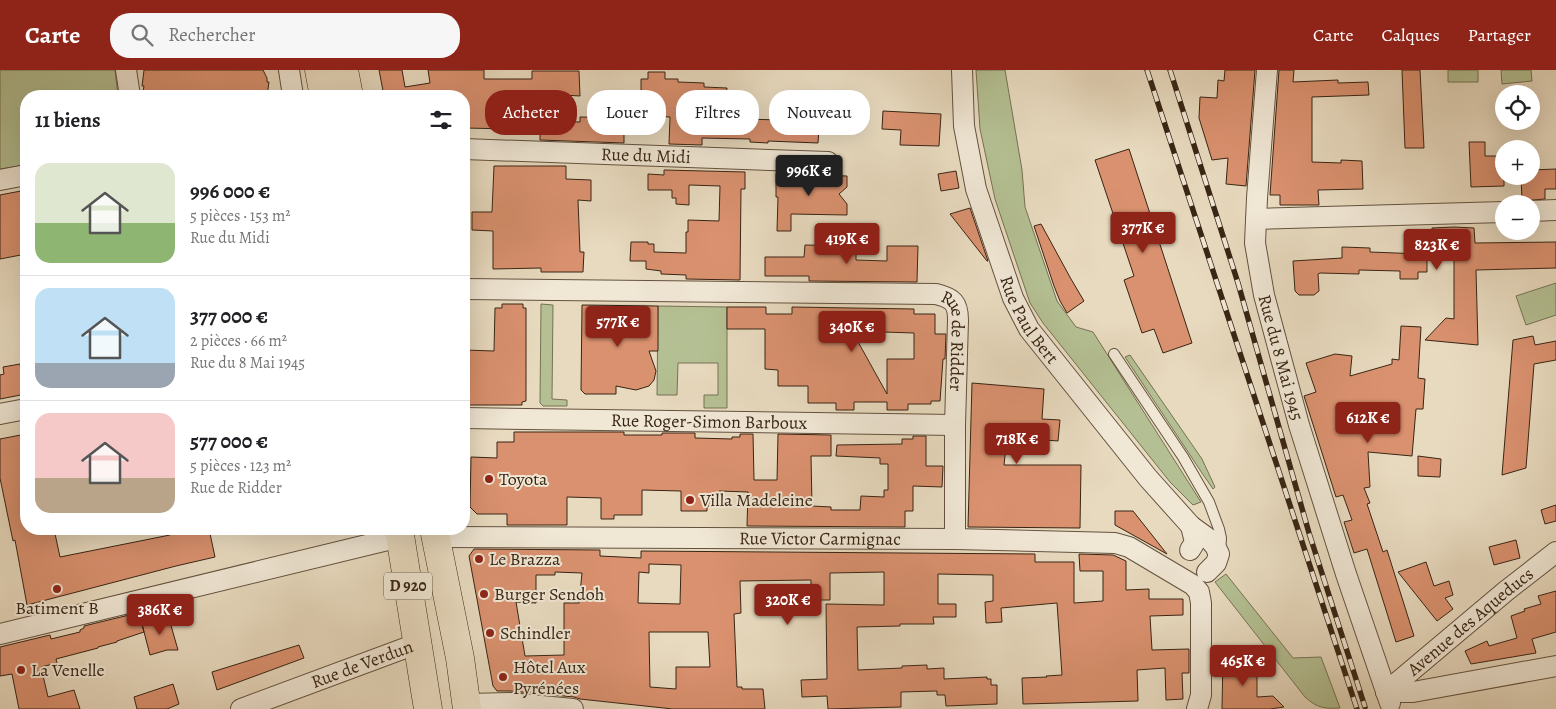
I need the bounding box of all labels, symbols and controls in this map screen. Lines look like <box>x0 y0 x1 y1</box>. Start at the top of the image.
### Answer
search box <box>110 13 460 58</box>
text: Carte <box>25 19 80 51</box>
icon: search <box>128 21 156 49</box>
text: Rechercher <box>168 22 256 48</box>
text: Carte <box>1313 23 1353 47</box>
text: Calques <box>1381 23 1440 47</box>
text: Partager <box>1468 23 1531 47</box>
map controls <box>1495 85 1540 240</box>
button: locate <box>1495 85 1540 130</box>
chip: Acheter <box>485 90 577 135</box>
chip: Louer <box>587 90 666 135</box>
chip: Filtres <box>676 90 759 135</box>
chip: Nouveau <box>769 90 870 135</box>
text: 11 biens <box>35 106 101 134</box>
icon: filters <box>427 106 455 134</box>
button: + <box>1495 140 1540 185</box>
street label: Rue du Midi <box>601 142 691 169</box>
pin: 996K € <box>768 154 850 197</box>
text: 996K € <box>787 160 831 182</box>
text: 996 000 € <box>190 177 270 205</box>
icon: home <box>75 183 135 243</box>
button: − <box>1495 195 1540 240</box>
text: 5 pièces · 153 m² <box>190 205 291 227</box>
pin: 377K € <box>1102 212 1184 254</box>
text: 377K € <box>1121 217 1165 239</box>
pin: 419K € <box>806 222 888 265</box>
text: Rue du Midi <box>190 227 270 249</box>
text: 419K € <box>825 228 869 250</box>
pin: 823K € <box>1396 228 1478 271</box>
text: 823K € <box>1415 234 1459 256</box>
street label: Rue Paul Bert <box>994 273 1064 369</box>
street label: Rue de Ridder <box>937 284 970 392</box>
street label: Rue du 8 Mai 1945 <box>1252 292 1309 423</box>
text: 377 000 € <box>190 302 268 330</box>
pin: 577K € <box>577 306 659 348</box>
icon: home <box>75 308 135 368</box>
pin: 340K € <box>811 310 893 353</box>
text: 577K € <box>597 311 639 333</box>
text: 340K € <box>830 316 874 338</box>
text: 2 pièces · 66 m² <box>190 330 287 352</box>
text: Rue du 8 Mai 1945 <box>190 352 305 374</box>
pin: 612K € <box>1327 402 1409 444</box>
text: 612K € <box>1346 407 1390 429</box>
street label: Rue Roger-Simon Barboux <box>611 408 808 435</box>
pin: 718K € <box>976 422 1058 465</box>
text: 577 000 € <box>190 427 268 455</box>
text: 718K € <box>996 428 1038 450</box>
icon: home <box>75 433 135 493</box>
text: 5 pièces · 123 m² <box>190 455 291 477</box>
place label: Toyota <box>499 467 548 491</box>
marker: Toyota <box>483 473 495 485</box>
text: Rue de Ridder <box>190 477 282 499</box>
place label: Villa Madeleine <box>699 488 813 512</box>
marker: Villa Madeleine <box>684 494 696 506</box>
street label: Rue Victor Carmignac <box>739 526 901 551</box>
place label: Le Brazza <box>489 547 561 571</box>
marker: Le Brazza <box>473 553 485 565</box>
street label: Avenue des Aqueducs <box>1401 562 1539 682</box>
road number: D 920 <box>384 572 432 600</box>
place label: Burger Sendoh <box>494 582 605 606</box>
marker: Batiment B <box>51 583 63 595</box>
pin: 320K € <box>747 584 829 626</box>
marker: Burger Sendoh <box>478 588 490 600</box>
text: 320K € <box>765 589 811 611</box>
pin: 386K € <box>119 594 201 636</box>
place label: Batiment B <box>15 596 99 620</box>
text: 386K € <box>138 599 182 621</box>
place label: Schindler <box>500 621 570 645</box>
marker: Schindler <box>484 627 496 639</box>
street label: Rue de Verdun <box>308 634 416 694</box>
pin: 465K € <box>1202 644 1284 687</box>
text: 465K € <box>1221 650 1265 672</box>
place label: Hôtel Aux Pyrénées <box>513 655 586 700</box>
place label: La Venelle <box>31 658 105 682</box>
marker: La Venelle <box>15 664 27 676</box>
marker: Hôtel Aux Pyrénées <box>497 671 509 683</box>

